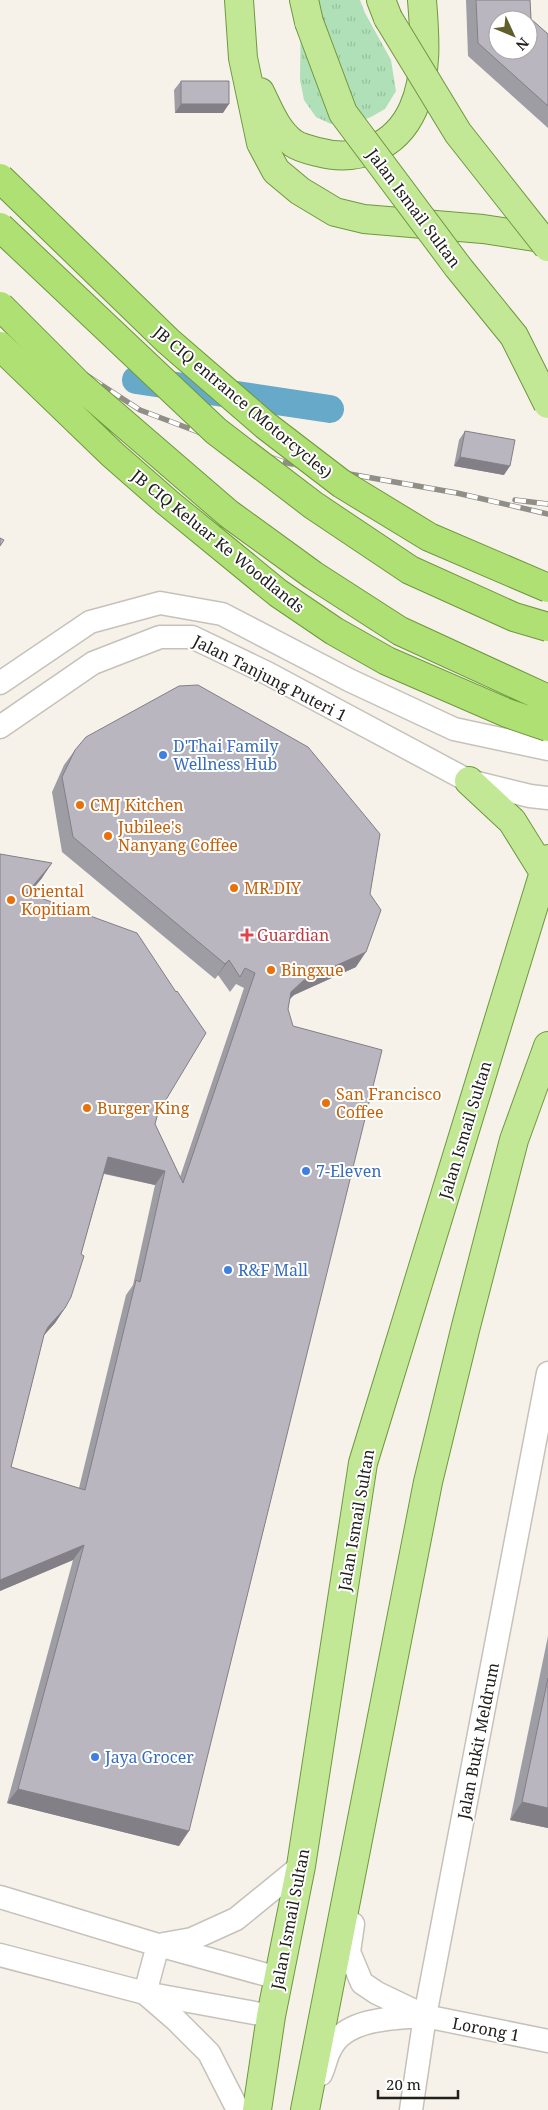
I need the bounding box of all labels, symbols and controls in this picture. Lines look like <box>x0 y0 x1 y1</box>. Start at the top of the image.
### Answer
north arrow <box>488 10 538 60</box>
text: N <box>512 34 533 55</box>
street label: Jalan Ismail Sultan <box>361 143 466 272</box>
street label: JB CIQ entrance (Motorcycles) <box>148 320 337 483</box>
street label: JB CIQ Keluar Ke Woodlands <box>126 464 309 618</box>
street label: Jalan Tanjung Puteri 1 <box>189 629 351 726</box>
place label: D'Thai Family Wellness Hub <box>173 735 279 775</box>
marker: D'Thai Family Wellness Hub <box>157 749 169 761</box>
place label: CMJ Kitchen <box>90 794 184 816</box>
marker: CMJ Kitchen <box>74 799 86 811</box>
place label: Jubilee's Nanyang Coffee <box>117 816 238 856</box>
marker: Jubilee's Nanyang Coffee <box>102 830 114 842</box>
place label: MR.DIY <box>244 877 302 899</box>
place label: Oriental Kopitiam <box>21 880 91 920</box>
marker: MR.DIY <box>228 882 240 894</box>
marker: Oriental Kopitiam <box>5 894 17 906</box>
place label: Guardian <box>257 924 329 946</box>
marker: Guardian <box>241 929 253 941</box>
place label: Bingxue <box>281 959 343 981</box>
marker: Bingxue <box>265 964 277 976</box>
street label: Jalan Ismail Sultan <box>433 1058 496 1203</box>
place label: San Francisco Coffee <box>336 1083 442 1123</box>
place label: Burger King <box>97 1097 190 1119</box>
marker: San Francisco Coffee <box>320 1097 332 1109</box>
marker: Burger King <box>81 1102 93 1114</box>
place label: 7-Eleven <box>316 1160 382 1182</box>
marker: 7-Eleven <box>300 1165 312 1177</box>
place label: R&F Mall <box>238 1259 308 1281</box>
marker: R&F Mall <box>222 1264 234 1276</box>
street label: Jalan Ismail Sultan <box>333 1447 379 1594</box>
street label: Jalan Bukit Meldrum <box>452 1661 504 1822</box>
place label: Jaya Grocer <box>104 1746 194 1768</box>
marker: Jaya Grocer <box>89 1751 101 1763</box>
street label: Jalan Ismail Sultan <box>265 1847 314 1992</box>
street label: Lorong 1 <box>451 2012 521 2046</box>
scale bar <box>378 2068 458 2100</box>
text: 20 m <box>386 2074 421 2094</box>

